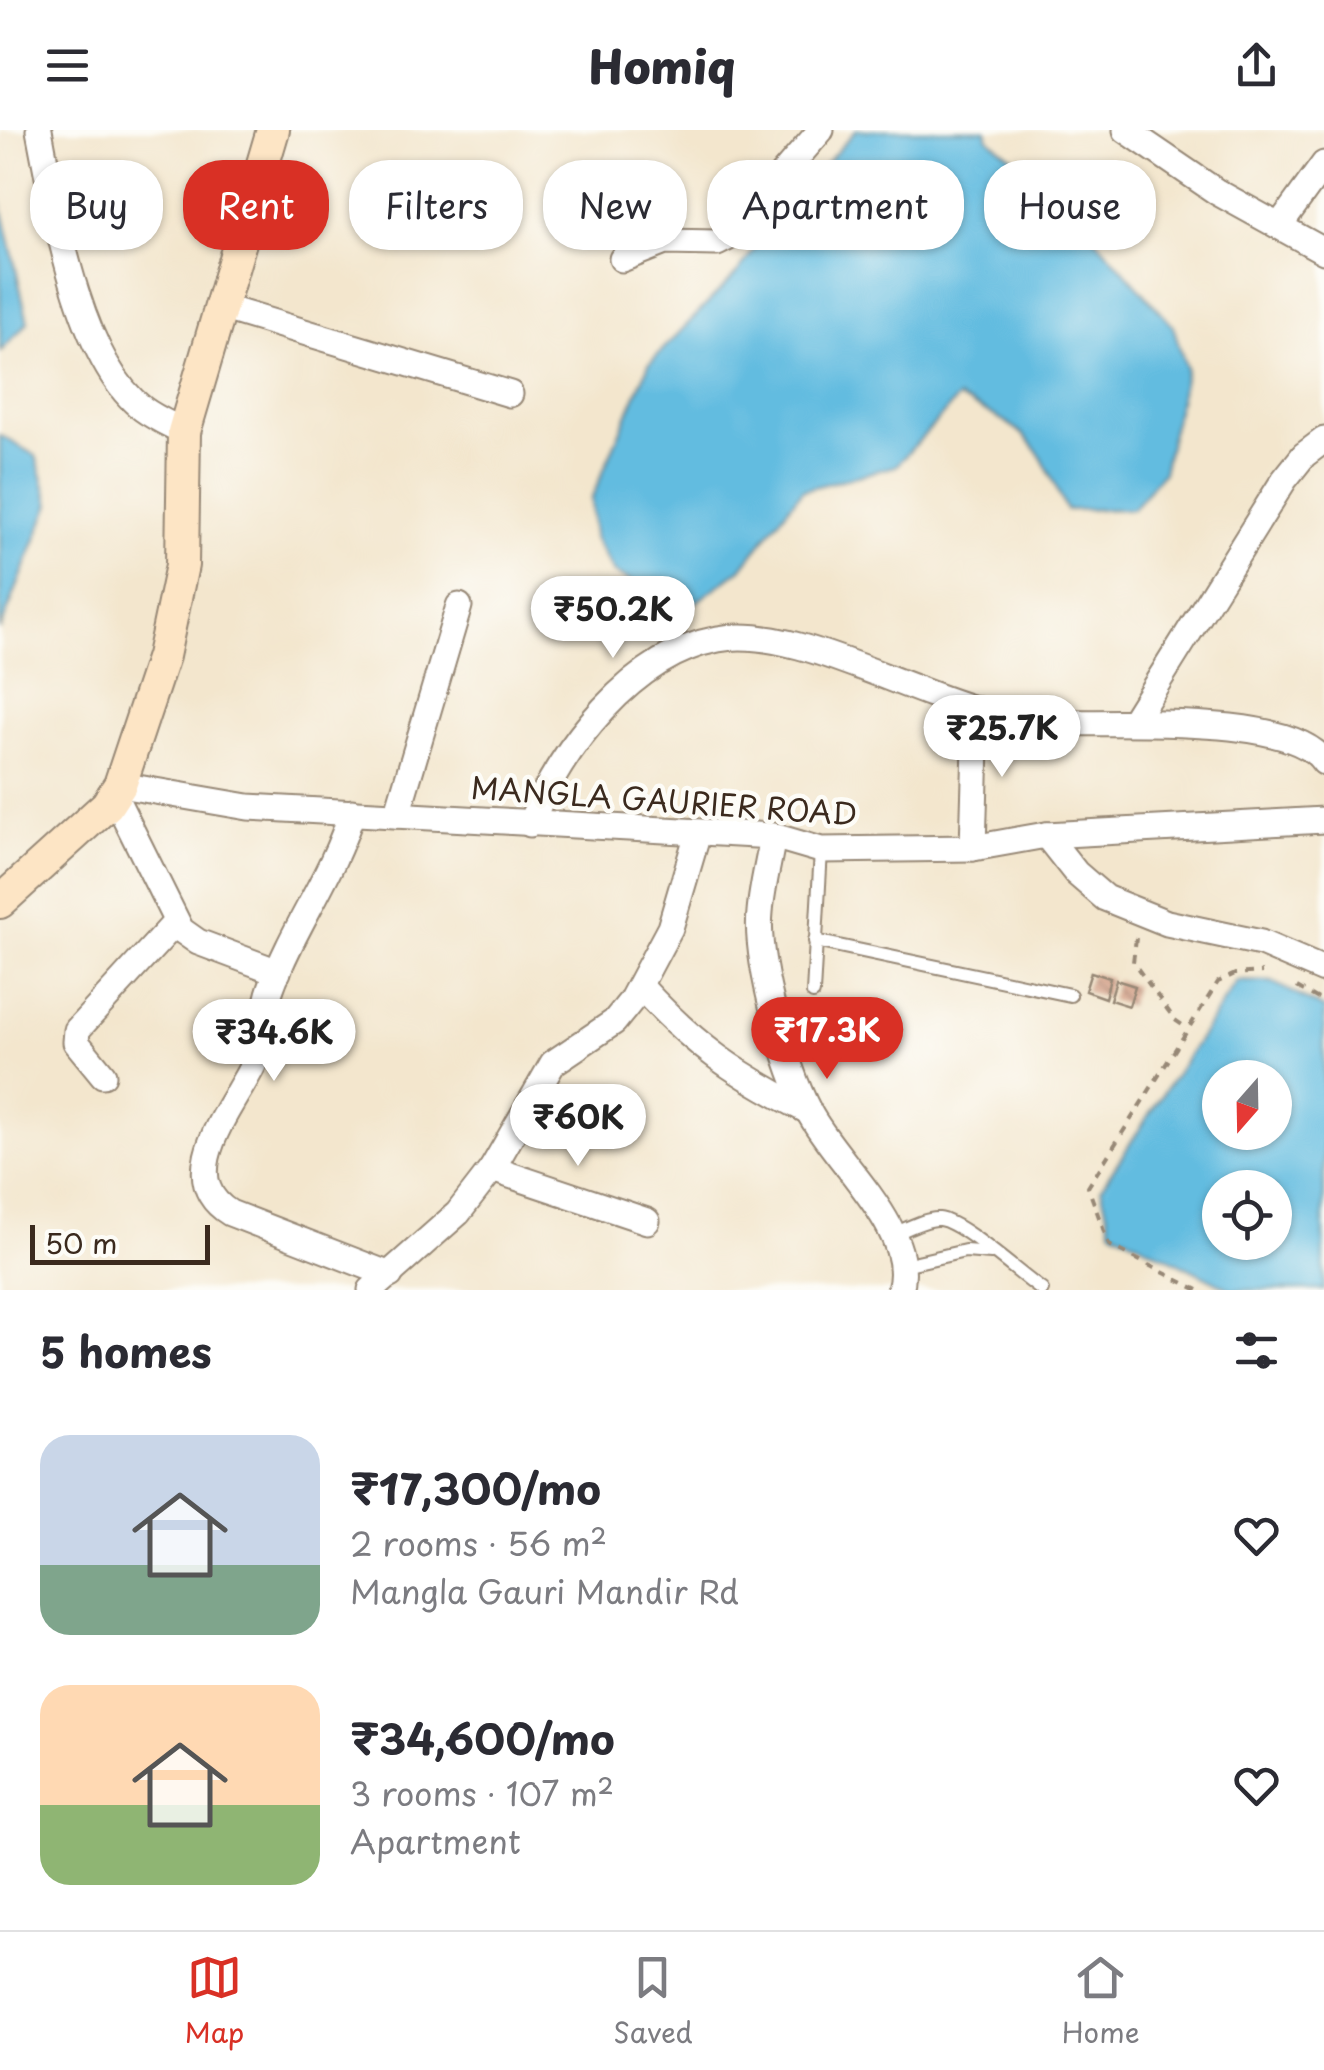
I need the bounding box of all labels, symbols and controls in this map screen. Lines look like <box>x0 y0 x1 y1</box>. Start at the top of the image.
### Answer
text: Homiq <box>589 31 735 99</box>
icon: menu <box>40 38 95 93</box>
icon: share <box>1229 38 1284 93</box>
chip: Buy <box>30 160 163 250</box>
chip: Rent <box>183 160 329 250</box>
chip: Filters <box>349 160 523 250</box>
chip: New <box>543 160 687 250</box>
chip: Apartment <box>707 160 964 250</box>
chip: House <box>984 160 1156 250</box>
pin: ₹50.2K <box>532 576 694 661</box>
text: ₹50.2K <box>553 584 673 632</box>
pin: ₹25.7K <box>921 695 1083 780</box>
text: ₹25.7K <box>946 703 1058 751</box>
street label: MANGLA GAURIER ROAD <box>470 764 859 835</box>
pin: ₹17.3K <box>746 997 908 1082</box>
pin: ₹34.6K <box>193 999 355 1084</box>
text: ₹17.3K <box>773 1005 881 1053</box>
text: ₹34.6K <box>215 1007 333 1055</box>
north arrow <box>1202 1060 1292 1150</box>
map controls <box>1202 1060 1292 1260</box>
pin: ₹60K <box>519 1084 637 1169</box>
text: ₹60K <box>532 1092 624 1140</box>
button: locate <box>1202 1170 1292 1260</box>
scale bar <box>30 1220 210 1264</box>
text: 50 m <box>45 1221 118 1264</box>
text: 5 homes <box>40 1319 212 1382</box>
icon: filters <box>1229 1323 1284 1378</box>
text: ₹17,300/mo <box>350 1456 601 1519</box>
icon: home <box>120 1475 240 1595</box>
icon: heart <box>1229 1508 1284 1563</box>
text: 2 rooms · 56 m² <box>350 1519 607 1567</box>
text: Mangla Gauri Mandir Rd <box>350 1567 739 1615</box>
text: ₹34,600/mo <box>350 1706 615 1769</box>
icon: home <box>120 1725 240 1845</box>
icon: heart <box>1229 1758 1284 1813</box>
text: 3 rooms · 107 m² <box>350 1769 614 1817</box>
text: Apartment <box>350 1817 521 1865</box>
tab: Map <box>184 1950 244 2053</box>
tab: Saved <box>613 1950 693 2053</box>
tab: Home <box>1062 1950 1140 2053</box>

